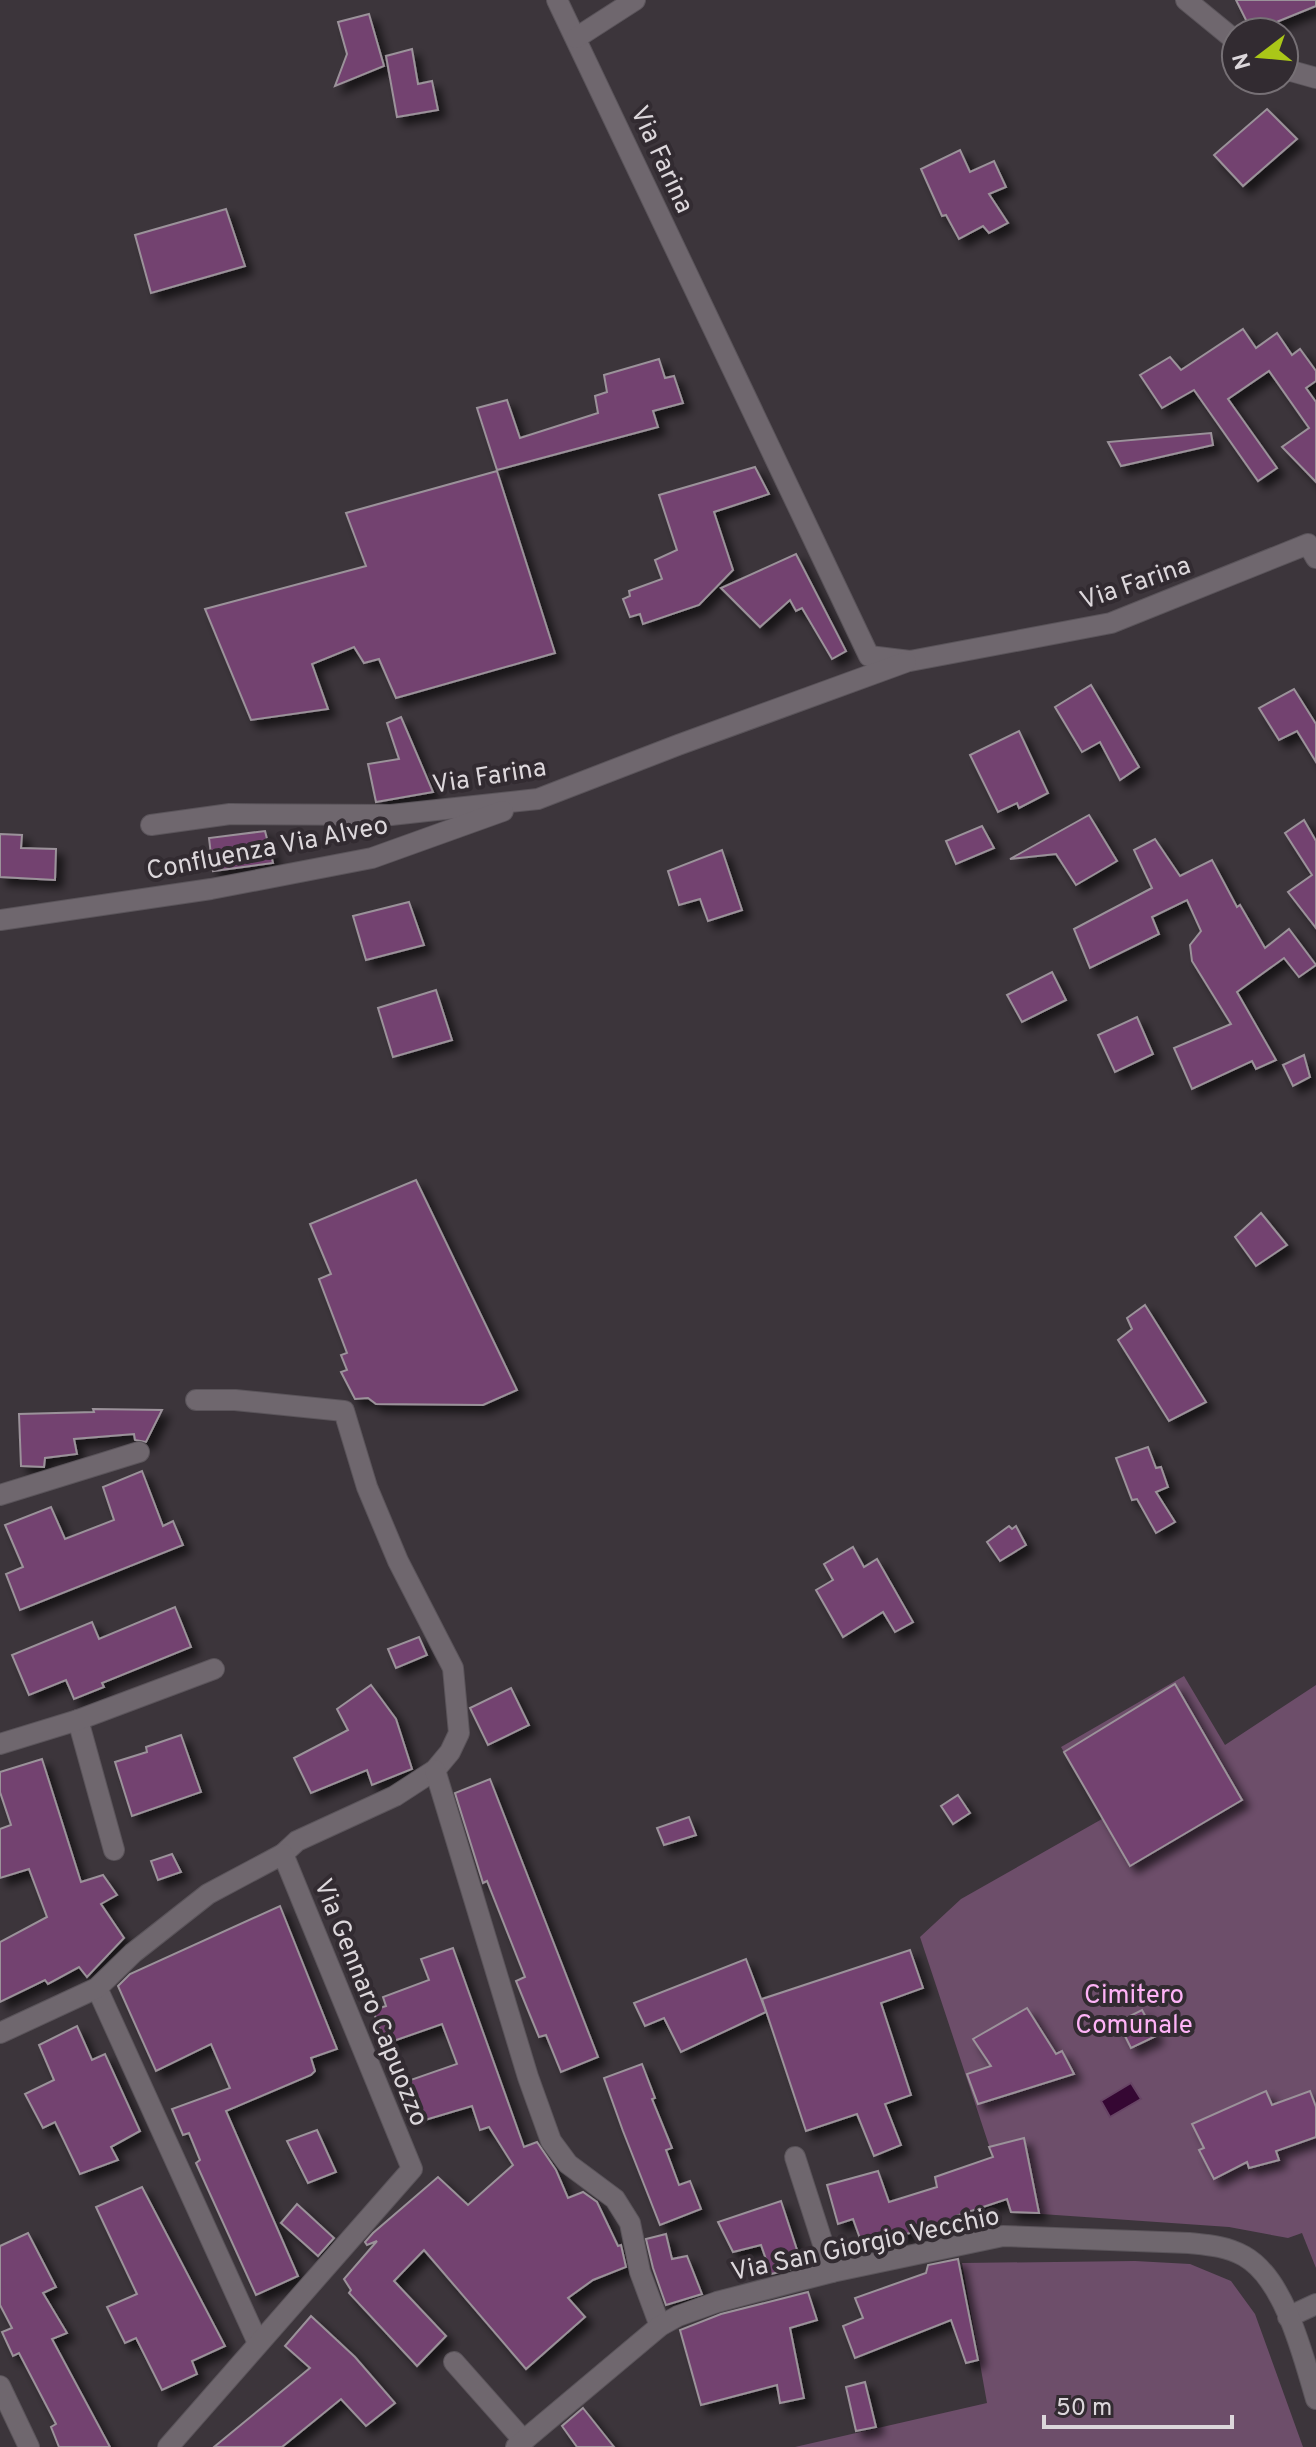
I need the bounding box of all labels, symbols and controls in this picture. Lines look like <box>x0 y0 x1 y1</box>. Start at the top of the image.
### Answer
north arrow <box>1220 16 1300 96</box>
text: N <box>1228 50 1258 72</box>
street label: Via Farina <box>621 101 700 219</box>
street label: Via Farina <box>1076 550 1196 619</box>
street label: Via Farina <box>430 752 549 803</box>
street label: Confluenza Via Alveo <box>144 810 391 889</box>
street label: Via Gennaro Capuozzo <box>305 1874 434 2132</box>
park label: Cimitero Comunale <box>1075 1980 1193 2043</box>
street label: Via San Giorgio Vecchio <box>728 2201 1003 2290</box>
scale bar <box>1044 2379 1232 2429</box>
text: 50 m <box>1056 2394 1112 2424</box>

